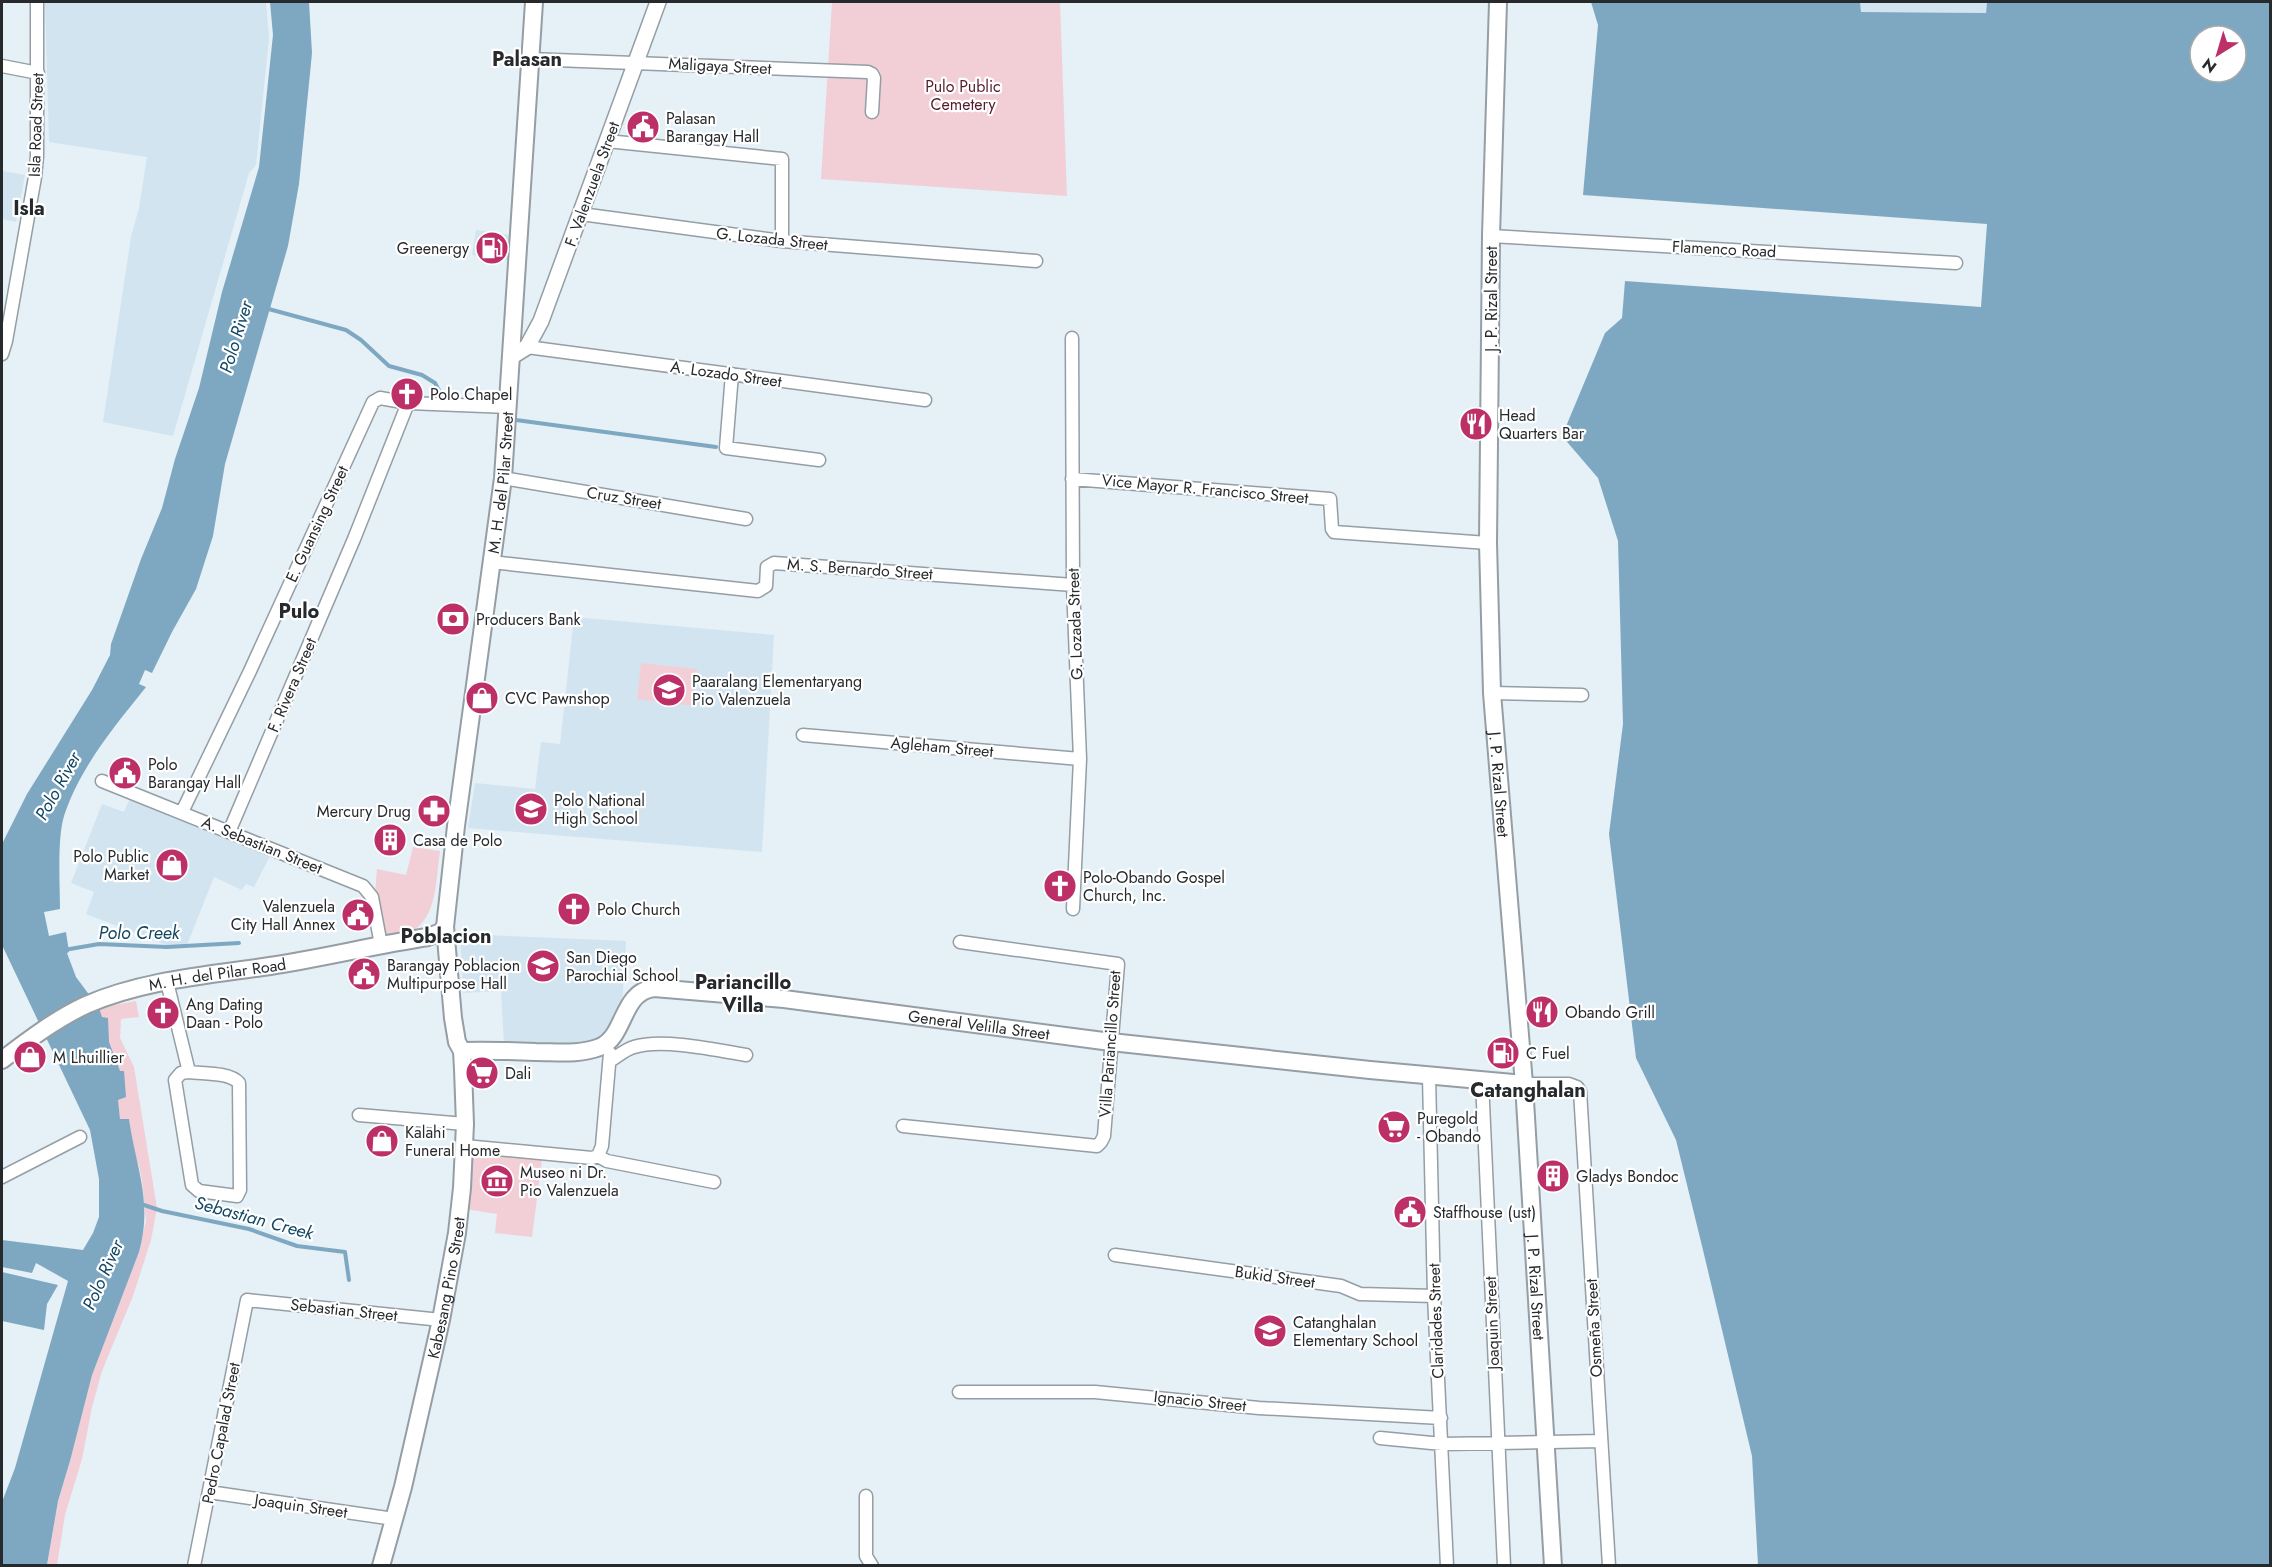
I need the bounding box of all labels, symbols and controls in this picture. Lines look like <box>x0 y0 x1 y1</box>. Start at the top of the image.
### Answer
north arrow <box>2188 24 2248 84</box>
district label: Palasan <box>492 45 562 74</box>
street label: Maligaya Street <box>668 52 772 80</box>
text: N <box>2197 53 2221 79</box>
street label: Isla Road Street <box>23 72 49 177</box>
park label: Pulo Public Cemetery <box>925 75 1001 116</box>
place label: Palasan Barangay Hall <box>666 107 759 148</box>
public building icon: Palasan Barangay Hall <box>625 109 661 145</box>
street label: F. Valenzuela Street <box>559 118 625 250</box>
district label: Isla <box>13 194 45 223</box>
street label: G. Lozada Street <box>715 222 829 256</box>
fuel station icon: Greenergy <box>474 230 510 266</box>
street label: Flamenco Road <box>1671 235 1777 263</box>
place label: Greenergy <box>397 237 470 260</box>
street label: J. P. Rizal Street <box>1480 246 1503 354</box>
water label: Polo River <box>213 297 260 376</box>
street label: A. Lozado Street <box>669 355 783 393</box>
church icon: Polo Chapel <box>389 376 425 412</box>
place label: Polo Chapel <box>430 383 512 406</box>
place label: Head Quarters Bar <box>1499 404 1585 445</box>
restaurant icon: Head Quarters Bar <box>1458 406 1494 442</box>
street label: M. H. del Pilar Street <box>481 411 519 555</box>
street label: E. Guansing Street <box>280 462 354 586</box>
street label: Vice Mayor R. Francisco Street <box>1101 469 1309 510</box>
street label: Cruz Street <box>585 481 663 515</box>
street label: M. S. Bernardo Street <box>786 552 934 586</box>
street label: G. Lozada Street <box>1062 567 1088 680</box>
district label: Pulo <box>279 597 320 626</box>
bank icon: Producers Bank <box>435 601 471 637</box>
place label: Producers Bank <box>476 608 582 631</box>
street label: F. Rivera Street <box>262 634 322 736</box>
place label: Paaralang Elementaryang Pio Valenzuela <box>692 670 862 711</box>
school or university icon: Paaralang Elementaryang Pio Valenzuela <box>651 672 687 708</box>
shop icon: CVC Pawnshop <box>464 680 500 716</box>
place label: CVC Pawnshop <box>505 687 610 710</box>
street label: J. P. Rizal Street <box>1484 729 1515 838</box>
street label: Agleham Street <box>890 731 995 763</box>
water label: Polo River <box>29 746 88 825</box>
place label: Polo Barangay Hall <box>148 753 241 794</box>
public building icon: Polo Barangay Hall <box>107 755 143 791</box>
place label: Polo National High School <box>554 789 645 830</box>
school or university icon: Polo National High School <box>513 791 549 827</box>
pharmacy icon: Mercury Drug <box>416 793 452 829</box>
place label: Mercury Drug <box>317 800 411 823</box>
street label: A. Sebastian Street <box>198 810 326 880</box>
building icon: Casa de Polo <box>372 822 408 858</box>
place label: Casa de Polo <box>413 829 502 852</box>
place label: Polo Public Market <box>73 845 149 886</box>
shop icon: Polo Public Market <box>154 847 190 883</box>
place label: Polo-Obando Gospel Church, Inc. <box>1083 866 1225 907</box>
church icon: Polo-Obando Gospel Church, Inc. <box>1042 868 1078 904</box>
church icon: Polo Church <box>556 891 592 927</box>
place label: Valenzuela City Hall Annex <box>231 895 335 936</box>
public building icon: Valenzuela City Hall Annex <box>340 897 376 933</box>
place label: Polo Church <box>597 898 680 921</box>
water label: Polo Creek <box>99 920 181 946</box>
district label: Poblacion <box>401 922 491 951</box>
place label: San Diego Parochial School <box>566 946 678 987</box>
school or university icon: San Diego Parochial School <box>525 948 561 984</box>
street label: M. H. del Pilar Road <box>146 952 288 996</box>
place label: Barangay Poblacion Multipurpose Hall <box>387 954 520 995</box>
public building icon: Barangay Poblacion Multipurpose Hall <box>346 956 382 992</box>
district label: Pariancillo Villa <box>695 968 792 1020</box>
street label: Villa Pariancillo Street <box>1093 970 1127 1118</box>
place label: Ang Dating Daan - Polo <box>186 993 263 1034</box>
restaurant icon: Obando Grill <box>1524 994 1560 1030</box>
church icon: Ang Dating Daan - Polo <box>145 995 181 1031</box>
place label: Obando Grill <box>1565 1001 1655 1024</box>
street label: General Velilla Street <box>907 1004 1051 1045</box>
fuel station icon: C Fuel <box>1485 1035 1521 1071</box>
shop icon: M Lhuillier <box>12 1039 48 1075</box>
place label: C Fuel <box>1526 1042 1570 1065</box>
place label: M Lhuillier <box>53 1046 125 1069</box>
supermarket icon: Dali <box>464 1055 500 1091</box>
place label: Dali <box>505 1062 531 1085</box>
district label: Catanghalan <box>1470 1076 1586 1105</box>
place label: Puregold - Obando <box>1417 1107 1481 1148</box>
supermarket icon: Puregold - Obando <box>1376 1109 1412 1145</box>
place label: Kalahi Funeral Home <box>405 1121 500 1162</box>
shop icon: Kalahi Funeral Home <box>364 1123 400 1159</box>
building icon: Gladys Bondoc <box>1535 1158 1571 1194</box>
place label: Museo ni Dr. Pio Valenzuela <box>520 1161 619 1202</box>
museum icon: Museo ni Dr. Pio Valenzuela <box>479 1163 515 1199</box>
place label: Gladys Bondoc <box>1576 1165 1679 1188</box>
water label: Sebastian Creek <box>192 1190 318 1247</box>
public building icon: Staffhouse (ust) <box>1392 1194 1428 1230</box>
place label: Staffhouse (ust) <box>1433 1201 1536 1224</box>
street label: Kabesang Pino Street <box>421 1216 470 1361</box>
street label: J. P. Rizal Street <box>1521 1232 1551 1341</box>
water label: Polo River <box>76 1235 130 1314</box>
street label: Bukid Street <box>1233 1260 1317 1294</box>
street label: Claridades Street <box>1422 1263 1450 1379</box>
street label: Joaquin Street <box>1479 1276 1505 1372</box>
street label: Osmeña Street <box>1580 1278 1608 1378</box>
street label: Sebastian Street <box>289 1293 399 1327</box>
place label: Catanghalan Elementary School <box>1293 1311 1418 1352</box>
school or university icon: Catanghalan Elementary School <box>1252 1313 1288 1349</box>
street label: Pedro Capalad Street <box>196 1360 246 1506</box>
street label: Ignacio Street <box>1153 1385 1247 1417</box>
street label: Joaquin Street <box>251 1488 349 1524</box>

